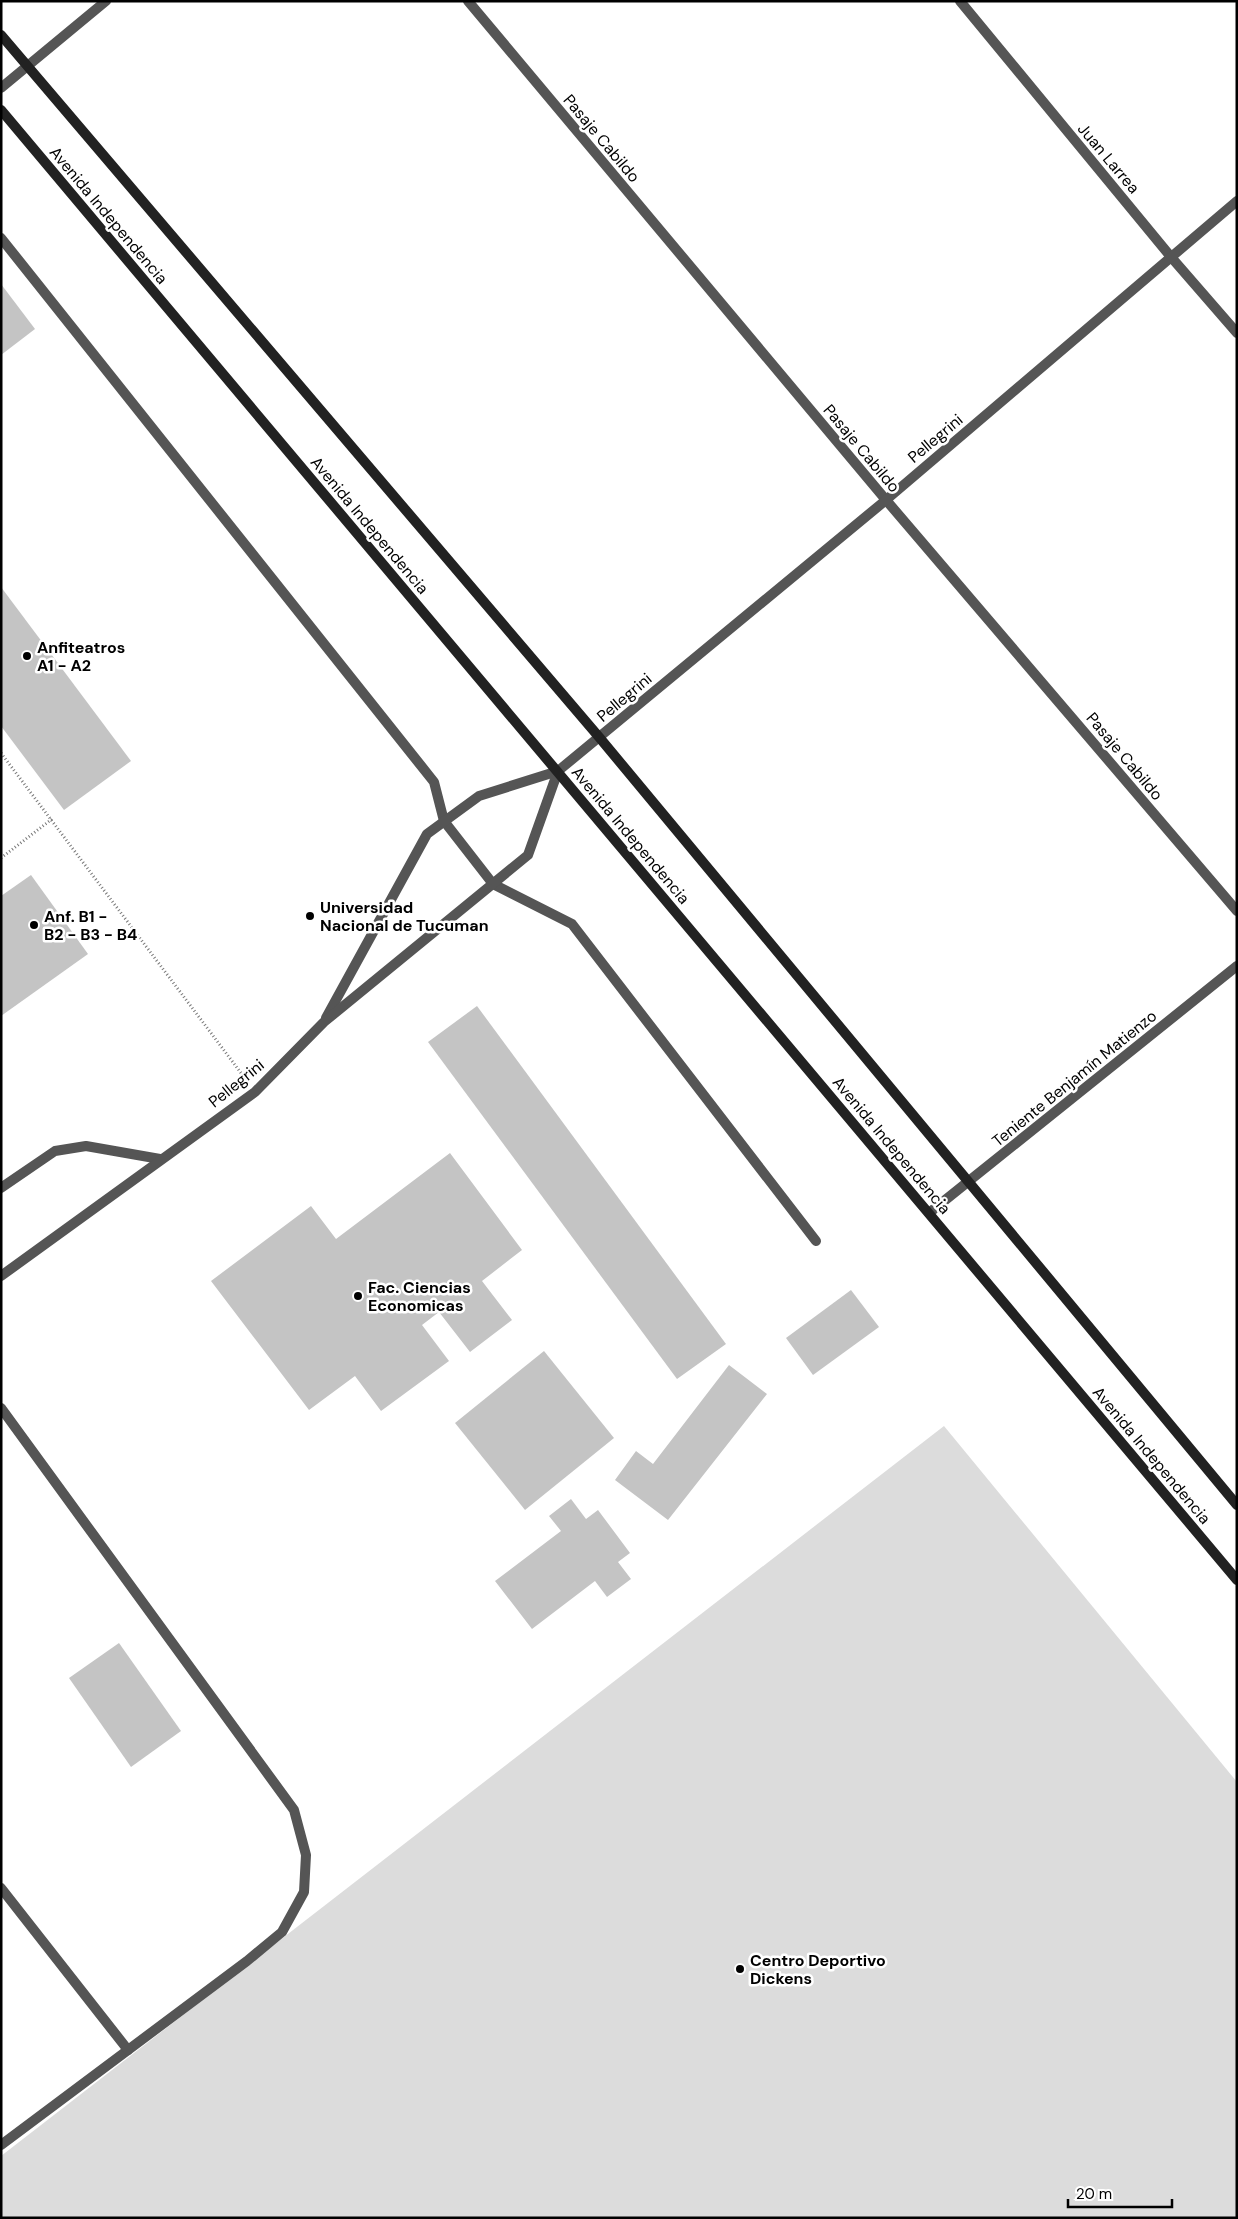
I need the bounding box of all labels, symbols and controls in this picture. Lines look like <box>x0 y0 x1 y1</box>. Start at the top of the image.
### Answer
street label: Pasaje Cabildo <box>559 90 645 187</box>
street label: Juan Larrea <box>1073 119 1144 198</box>
street label: Avenida Independencia <box>45 142 172 288</box>
street label: Pasaje Cabildo <box>819 400 905 497</box>
street label: Pellegrini <box>903 409 967 468</box>
street label: Avenida Independencia <box>306 452 433 598</box>
place label: Anfiteatros A1 - A2 <box>37 637 125 676</box>
marker: Anfiteatros A1 - A2 <box>21 650 33 662</box>
street label: Pellegrini <box>592 668 656 727</box>
street label: Pasaje Cabildo <box>1082 708 1168 805</box>
street label: Avenida Independencia <box>567 762 694 908</box>
place label: Universidad Nacional de Tucuman <box>320 897 489 936</box>
place label: Anf. B1 - B2 - B3 - B4 <box>44 906 137 945</box>
marker: Universidad Nacional de Tucuman <box>304 910 316 922</box>
marker: Anf. B1 - B2 - B3 - B4 <box>28 919 40 931</box>
street label: Teniente Benjamín Matienzo <box>988 1005 1161 1151</box>
street label: Pellegrini <box>204 1055 268 1112</box>
street label: Avenida Independencia <box>828 1072 955 1218</box>
place label: Fac. Ciencias Economicas <box>368 1277 471 1316</box>
marker: Fac. Ciencias Economicas <box>352 1290 364 1302</box>
street label: Avenida Independencia <box>1088 1382 1215 1528</box>
place label: Centro Deportivo Dickens <box>750 1950 886 1989</box>
marker: Centro Deportivo Dickens <box>734 1963 746 1975</box>
scale bar <box>1068 2176 1172 2208</box>
text: 20 m <box>1076 2184 1112 2204</box>

